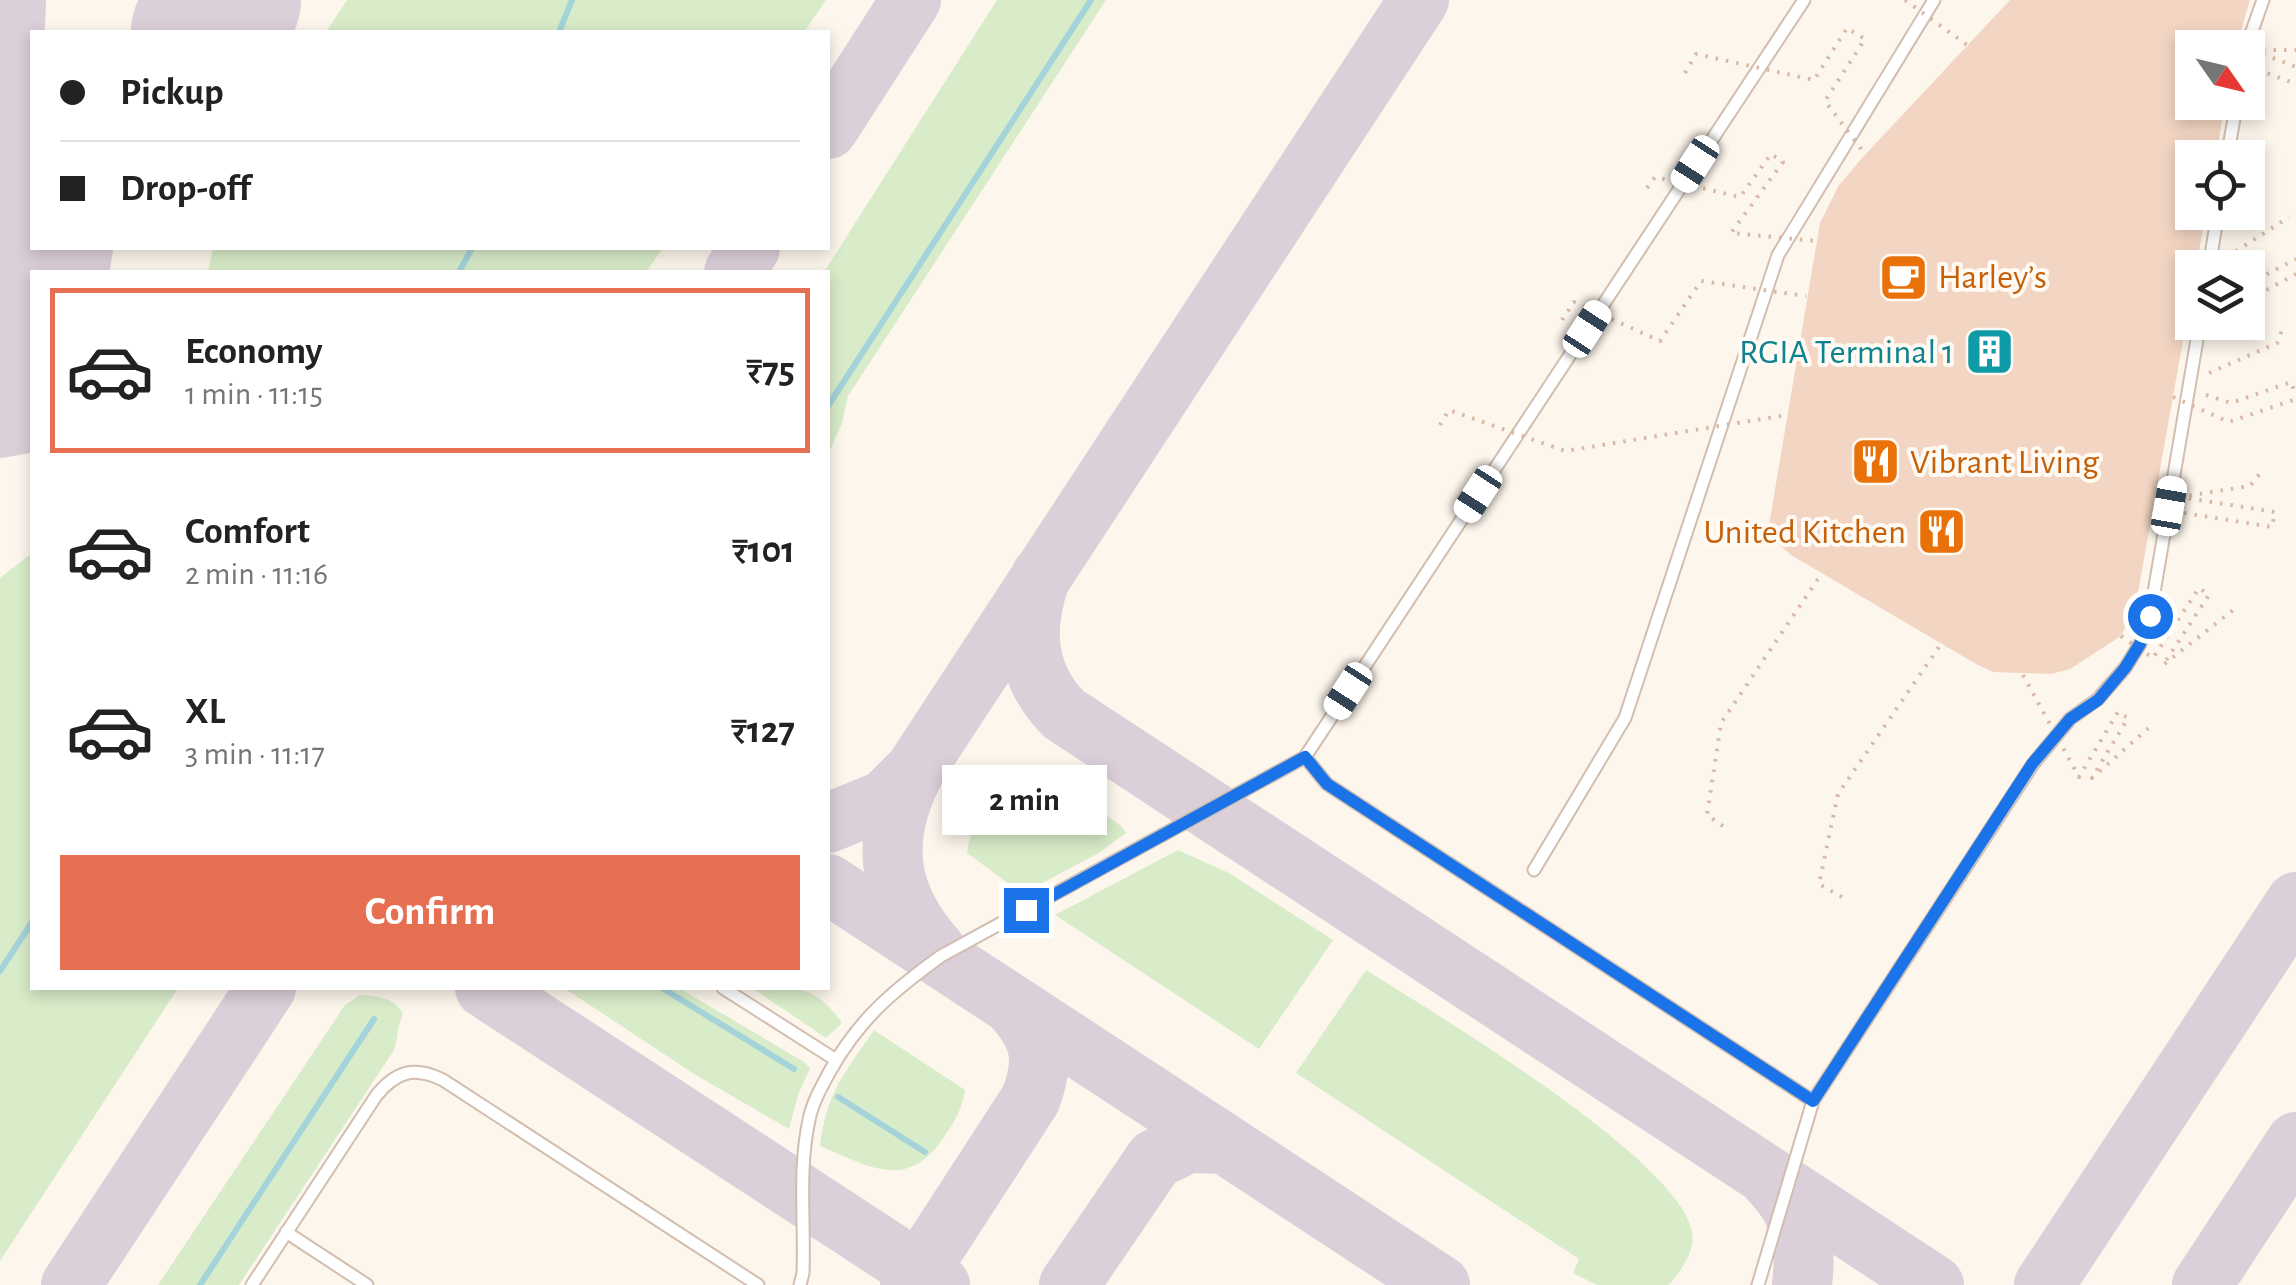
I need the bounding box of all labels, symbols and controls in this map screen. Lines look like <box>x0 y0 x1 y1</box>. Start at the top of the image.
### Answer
north arrow <box>2175 30 2265 120</box>
map controls <box>2175 30 2265 340</box>
text: Pickup <box>120 74 224 112</box>
car <box>1666 131 1724 197</box>
button: locate <box>2175 140 2265 230</box>
text: Drop-off <box>120 170 251 208</box>
button: layers <box>2175 250 2265 340</box>
cafe icon: Harley’s <box>1877 251 1929 303</box>
place label: Harley’s <box>1938 260 2047 295</box>
car <box>1558 296 1616 362</box>
icon: car <box>65 326 155 416</box>
building icon: RGIA Terminal 1 <box>1963 326 2015 378</box>
text: Economy <box>185 333 323 371</box>
place label: RGIA Terminal 1 <box>1739 335 1954 370</box>
text: ₹75 <box>746 352 795 390</box>
text: 1 min · 11:15 <box>185 378 323 410</box>
restaurant icon: Vibrant Living <box>1849 436 1901 488</box>
place label: Vibrant Living <box>1910 445 2099 480</box>
car <box>1449 461 1507 527</box>
car <box>2149 474 2189 538</box>
icon: car <box>65 506 155 596</box>
restaurant icon: United Kitchen <box>1915 506 1967 558</box>
text: Comfort <box>185 513 310 551</box>
place label: United Kitchen <box>1703 515 1906 550</box>
text: ₹101 <box>732 532 795 570</box>
text: 2 min · 11:16 <box>185 558 328 590</box>
route start <box>2128 594 2173 639</box>
car <box>1319 658 1377 724</box>
icon: car <box>65 686 155 776</box>
text: XL <box>185 693 225 731</box>
text: ₹127 <box>731 712 795 750</box>
text: 3 min · 11:17 <box>185 738 325 770</box>
callout: 2 min <box>944 765 1108 835</box>
text: 2 min <box>989 784 1060 816</box>
button: Confirm <box>60 855 800 970</box>
route end <box>1004 888 1049 933</box>

